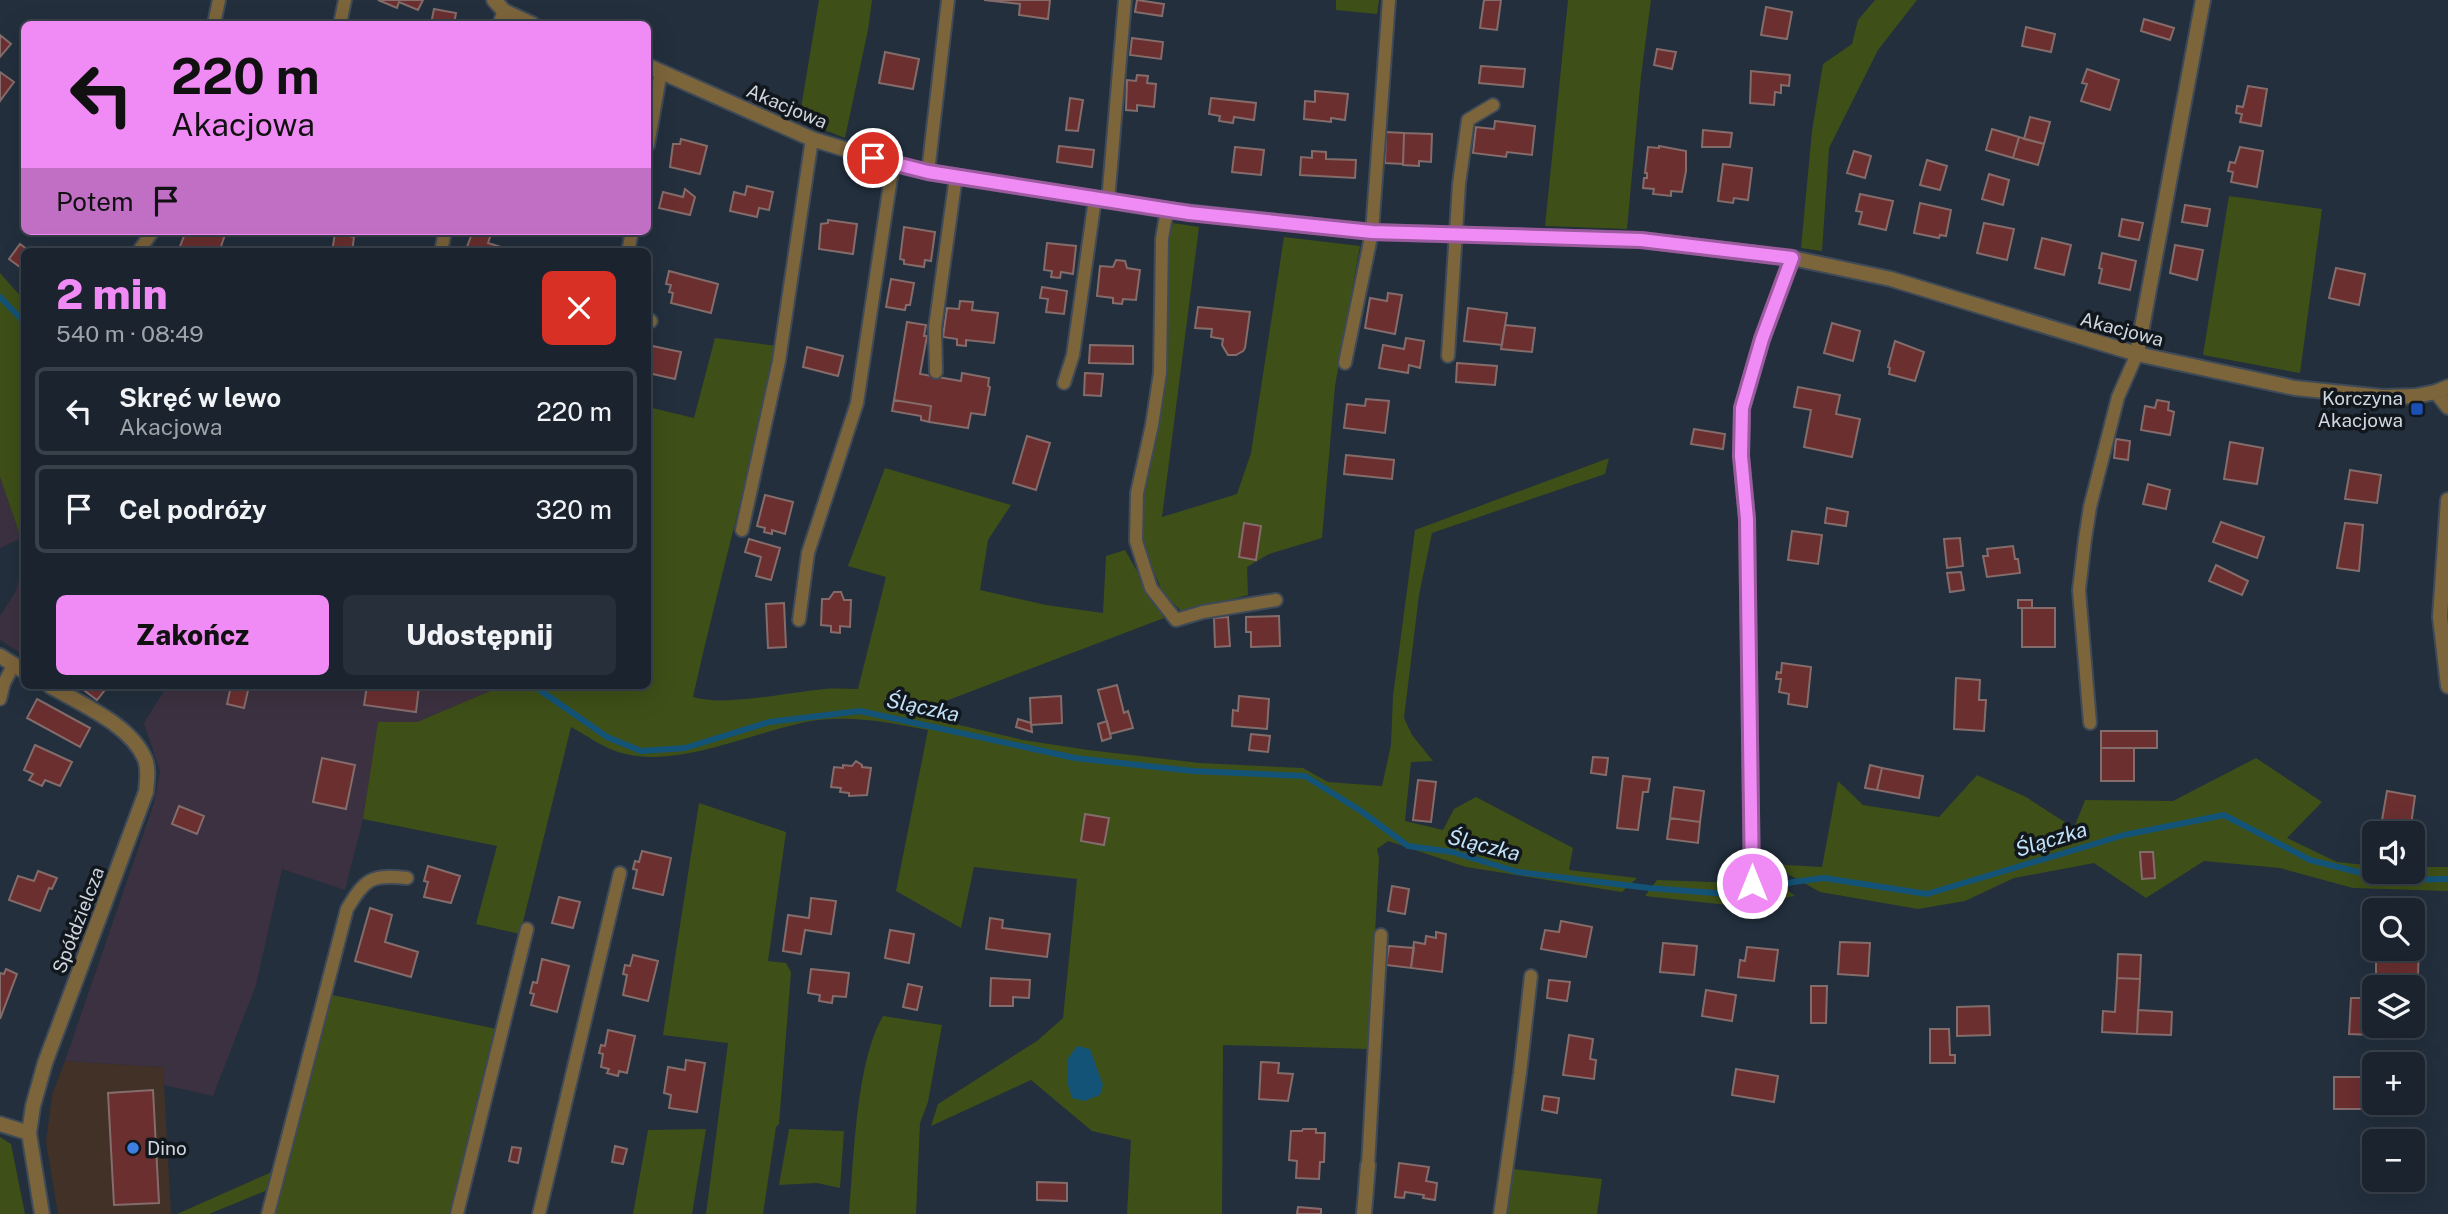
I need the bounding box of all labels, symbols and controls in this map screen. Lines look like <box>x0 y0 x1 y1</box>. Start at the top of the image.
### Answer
text: 220 m <box>171 47 320 105</box>
icon: left <box>56 49 147 140</box>
street label: Akacjowa <box>743 79 831 133</box>
text: Akacjowa <box>171 106 315 143</box>
pin <box>843 128 903 188</box>
icon: arrive <box>854 139 892 177</box>
icon: arrive <box>147 182 185 220</box>
text: Potem <box>56 186 133 217</box>
text: 2 min <box>56 269 168 318</box>
button: close <box>542 271 616 345</box>
street label: Akacjowa <box>2078 307 2166 351</box>
text: 540 m · 08:49 <box>56 320 204 347</box>
text: Skręć w lewo <box>119 382 281 413</box>
place label: Korczyna Akacjowa <box>2318 387 2403 431</box>
icon: left <box>60 392 98 430</box>
text: 220 m <box>536 396 612 427</box>
marker: Korczyna Akacjowa <box>2409 401 2425 417</box>
text: Akacjowa <box>119 413 222 440</box>
icon: arrive <box>60 490 98 528</box>
text: Cel podróży <box>119 494 267 525</box>
text: 320 m <box>535 494 612 525</box>
button: Zakończ <box>56 595 329 675</box>
button: Udostępnij <box>343 595 616 675</box>
water label: Ślączka <box>884 687 962 727</box>
water label: Ślączka <box>2012 816 2090 862</box>
map controls <box>2362 821 2425 1192</box>
button: sound <box>2362 821 2425 884</box>
water label: Ślączka <box>1445 824 1523 866</box>
position arrow <box>1715 846 1789 920</box>
street label: Spółdzielcza <box>48 864 108 976</box>
button: search <box>2362 898 2425 961</box>
button: layers <box>2362 975 2425 1038</box>
button: + <box>2362 1052 2425 1115</box>
button: − <box>2362 1129 2425 1192</box>
place label: Dino <box>147 1137 187 1159</box>
marker: Dino <box>125 1140 141 1156</box>

